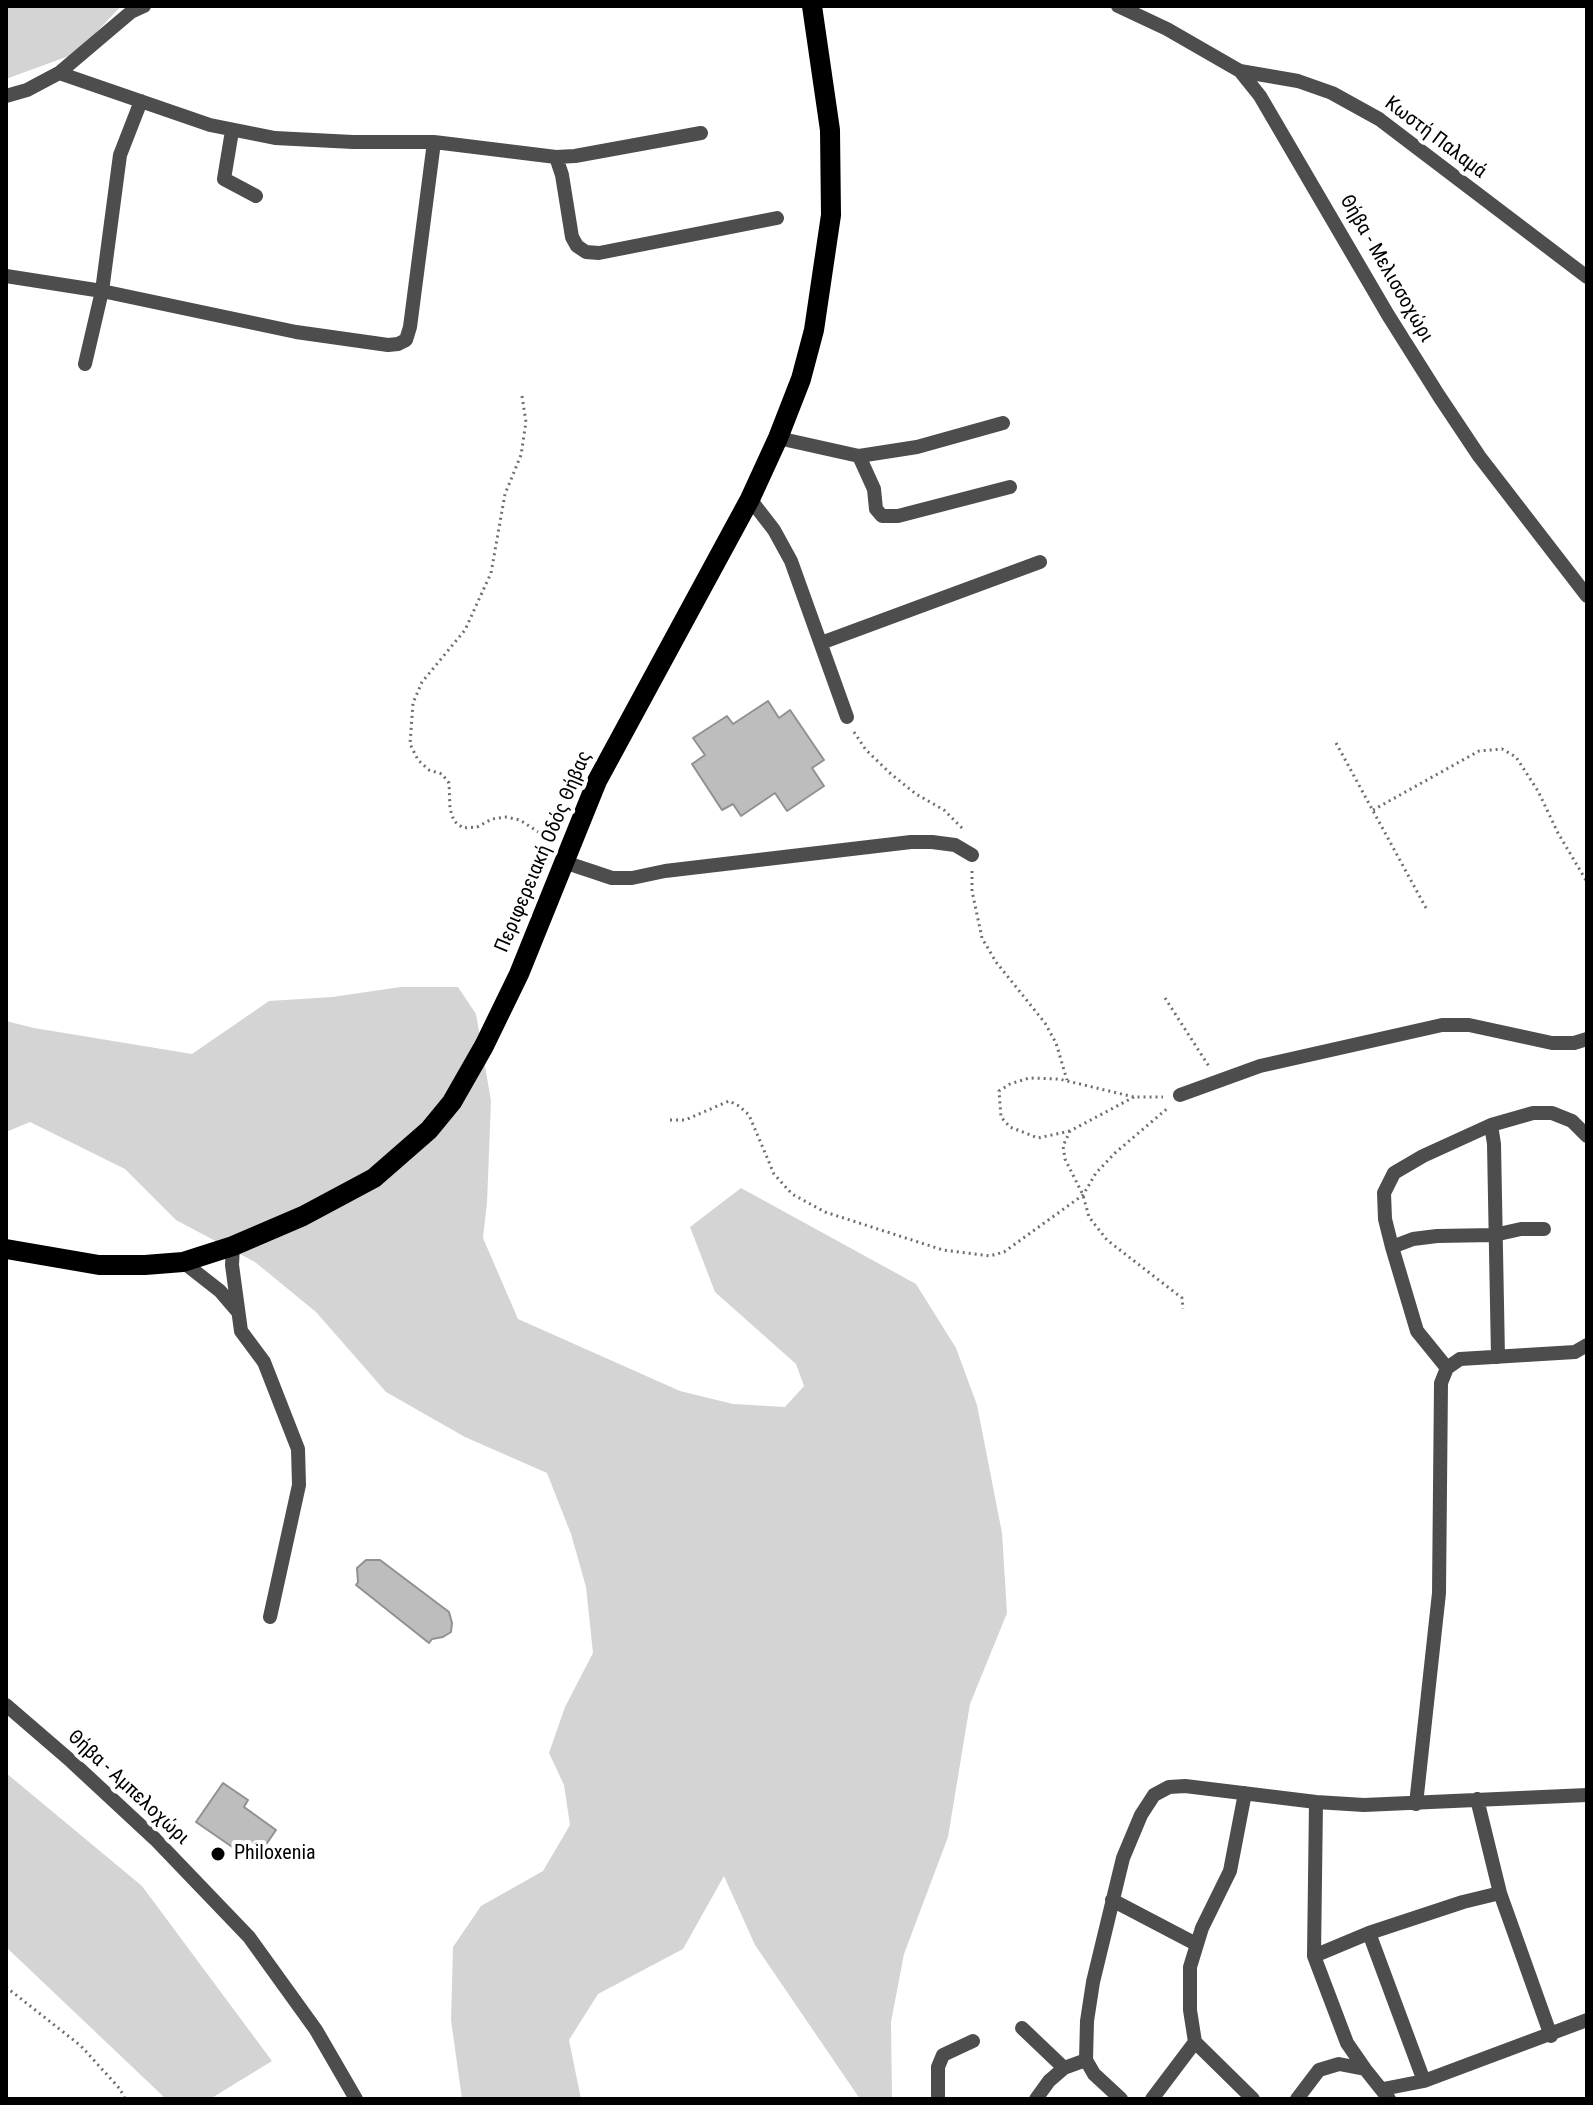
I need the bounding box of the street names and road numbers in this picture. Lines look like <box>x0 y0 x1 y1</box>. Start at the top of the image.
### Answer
street label: Κωστή Παλαμά <box>1379 92 1491 184</box>
street label: Θήβα - Μελισσοχώρι <box>1334 191 1438 347</box>
street label: Περιφερειακή Οδός Θήβας <box>491 748 597 956</box>
street label: Θήβα - Αμπελοχώρι <box>62 1726 194 1850</box>

